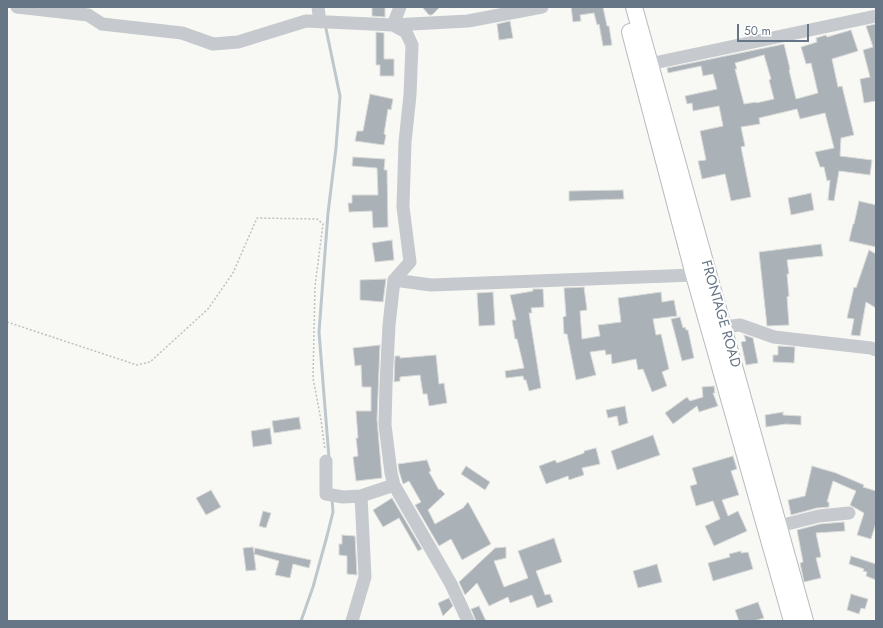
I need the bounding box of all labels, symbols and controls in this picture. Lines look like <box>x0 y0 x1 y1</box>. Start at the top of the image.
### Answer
scale bar <box>739 16 811 42</box>
text: 50 m <box>744 22 771 40</box>
street label: FRONTAGE ROAD <box>697 258 743 370</box>

